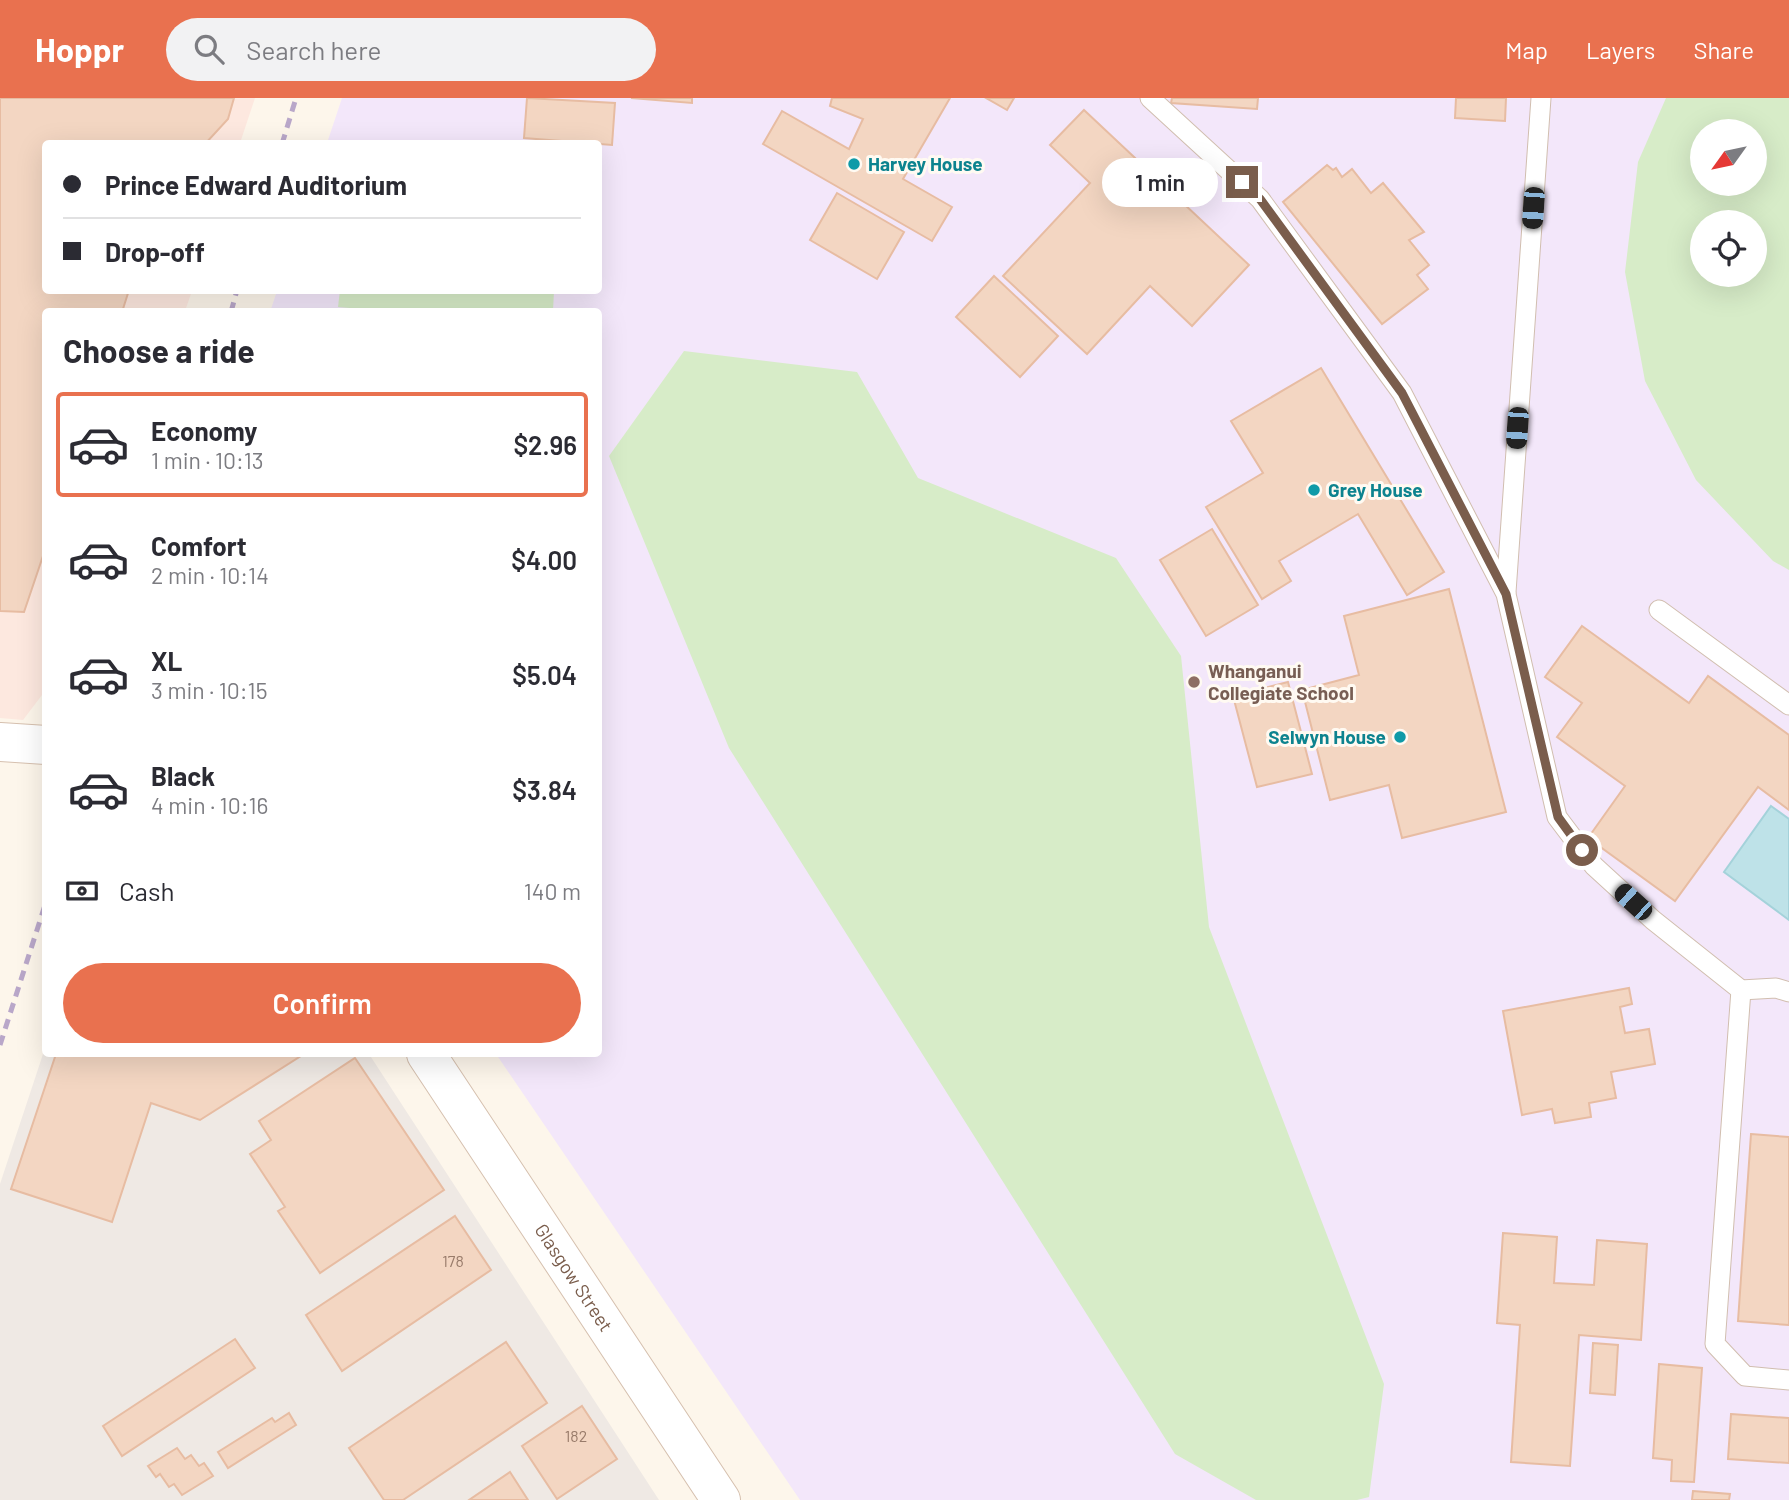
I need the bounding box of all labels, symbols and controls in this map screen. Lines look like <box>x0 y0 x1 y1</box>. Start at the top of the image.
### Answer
search box <box>166 18 656 81</box>
text: Hoppr <box>35 29 124 69</box>
icon: search <box>190 30 228 68</box>
text: Search here <box>246 34 381 65</box>
text: Map <box>1505 35 1548 64</box>
text: Layers <box>1586 35 1655 64</box>
text: Share <box>1693 35 1754 64</box>
north arrow <box>1690 119 1768 196</box>
map controls <box>1690 119 1767 287</box>
place label: Harvey House <box>868 152 983 175</box>
marker: Harvey House <box>846 156 862 172</box>
callout: 1 min <box>1102 158 1218 206</box>
route end <box>1226 166 1258 198</box>
text: 1 min <box>1135 168 1185 196</box>
text: Prince Edward Auditorium <box>105 169 407 200</box>
car <box>1522 186 1545 230</box>
button: locate <box>1690 210 1767 287</box>
text: Drop-off <box>105 236 205 267</box>
text: Choose a ride <box>63 331 255 369</box>
car <box>1506 406 1529 450</box>
icon: car <box>67 413 130 476</box>
text: Economy <box>151 415 257 446</box>
text: $2.96 <box>513 429 577 460</box>
text: 1 min · 10:13 <box>151 446 264 474</box>
place label: Grey House <box>1328 478 1423 501</box>
marker: Grey House <box>1306 482 1322 498</box>
icon: car <box>67 528 130 591</box>
text: Comfort <box>151 530 247 561</box>
text: $4.00 <box>511 544 577 575</box>
text: 2 min · 10:14 <box>151 561 269 589</box>
icon: car <box>67 643 130 706</box>
text: XL <box>151 645 182 676</box>
text: $5.04 <box>512 659 577 690</box>
place label: Whanganui Collegiate School <box>1208 659 1354 704</box>
marker: Whanganui Collegiate School <box>1186 674 1202 690</box>
text: 3 min · 10:15 <box>151 676 267 704</box>
place label: Selwyn House <box>1268 725 1386 748</box>
marker: Selwyn House <box>1392 729 1408 745</box>
icon: car <box>67 758 130 821</box>
text: Black <box>151 760 215 791</box>
text: $3.84 <box>512 774 577 805</box>
text: 4 min · 10:16 <box>151 791 268 819</box>
route start <box>1566 834 1598 866</box>
icon: cash <box>63 872 101 910</box>
text: Cash <box>119 875 174 906</box>
text: 140 m <box>524 877 581 905</box>
car <box>1611 880 1656 924</box>
button: Confirm <box>63 963 581 1043</box>
street label: Glasgow Street <box>530 1219 618 1336</box>
house number: 178 <box>442 1251 464 1270</box>
house number: 182 <box>565 1426 587 1445</box>

